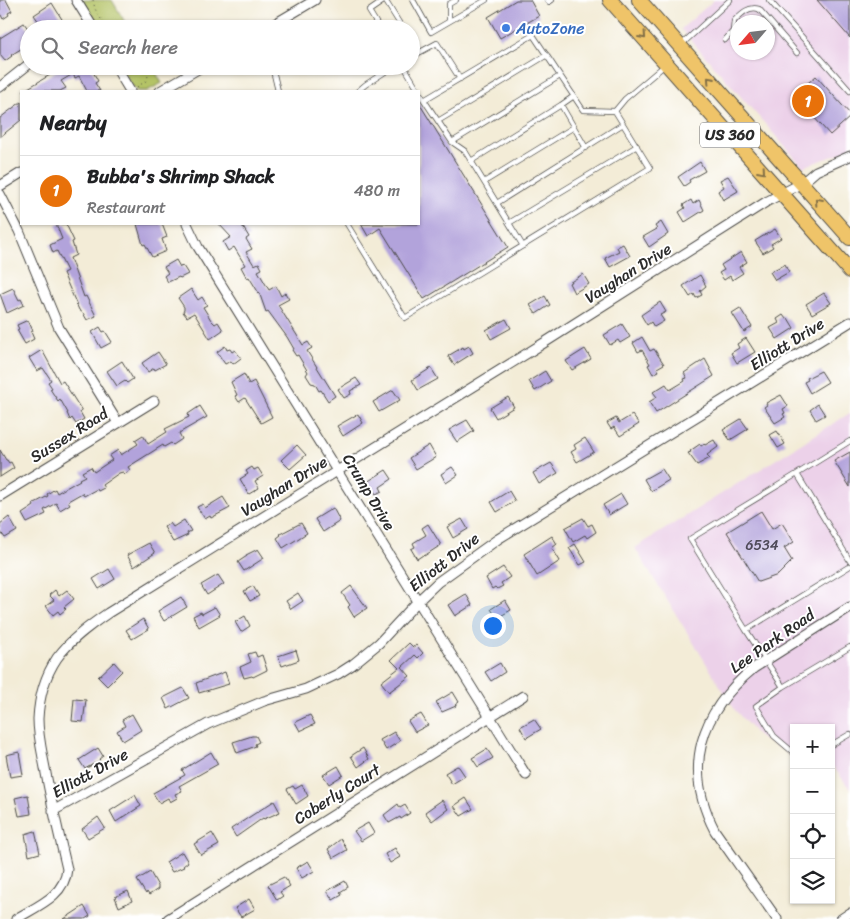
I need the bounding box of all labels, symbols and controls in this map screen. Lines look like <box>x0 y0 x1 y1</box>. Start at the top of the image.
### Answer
place label: AutoZone <box>515 14 584 43</box>
north arrow <box>730 15 775 60</box>
search box <box>20 20 420 75</box>
marker: AutoZone <box>500 22 512 34</box>
text: Search here <box>78 31 178 64</box>
one-way arrow <box>637 31 646 40</box>
icon: search <box>38 34 66 62</box>
one-way arrow <box>707 76 716 85</box>
pin: 1 <box>792 82 824 120</box>
text: Nearby <box>40 104 106 142</box>
road number: US 360 <box>700 122 760 148</box>
text: Bubba's Shrimp Shack <box>87 160 275 193</box>
one-way arrow <box>756 166 765 175</box>
text: 1 <box>53 176 59 205</box>
text: 480 m <box>354 176 400 205</box>
text: Restaurant <box>87 193 166 222</box>
one-way arrow <box>814 198 823 207</box>
street label: Vaughan Drive <box>579 235 677 311</box>
street label: Elliott Drive <box>744 309 830 379</box>
street label: Sussex Road <box>24 399 115 471</box>
street label: Vaughan Drive <box>235 448 333 524</box>
street label: Crump Drive <box>334 448 404 536</box>
street label: Elliott Drive <box>402 525 486 599</box>
house number: 6534 <box>746 533 779 558</box>
street label: Lee Park Road <box>723 600 822 681</box>
your location <box>480 613 506 639</box>
map controls <box>790 724 835 904</box>
button: + <box>790 724 835 769</box>
street label: Elliott Drive <box>46 740 134 806</box>
street label: Coberly Court <box>288 755 387 832</box>
button: − <box>790 769 835 814</box>
button: locate <box>790 814 835 859</box>
button: layers <box>790 859 835 904</box>

